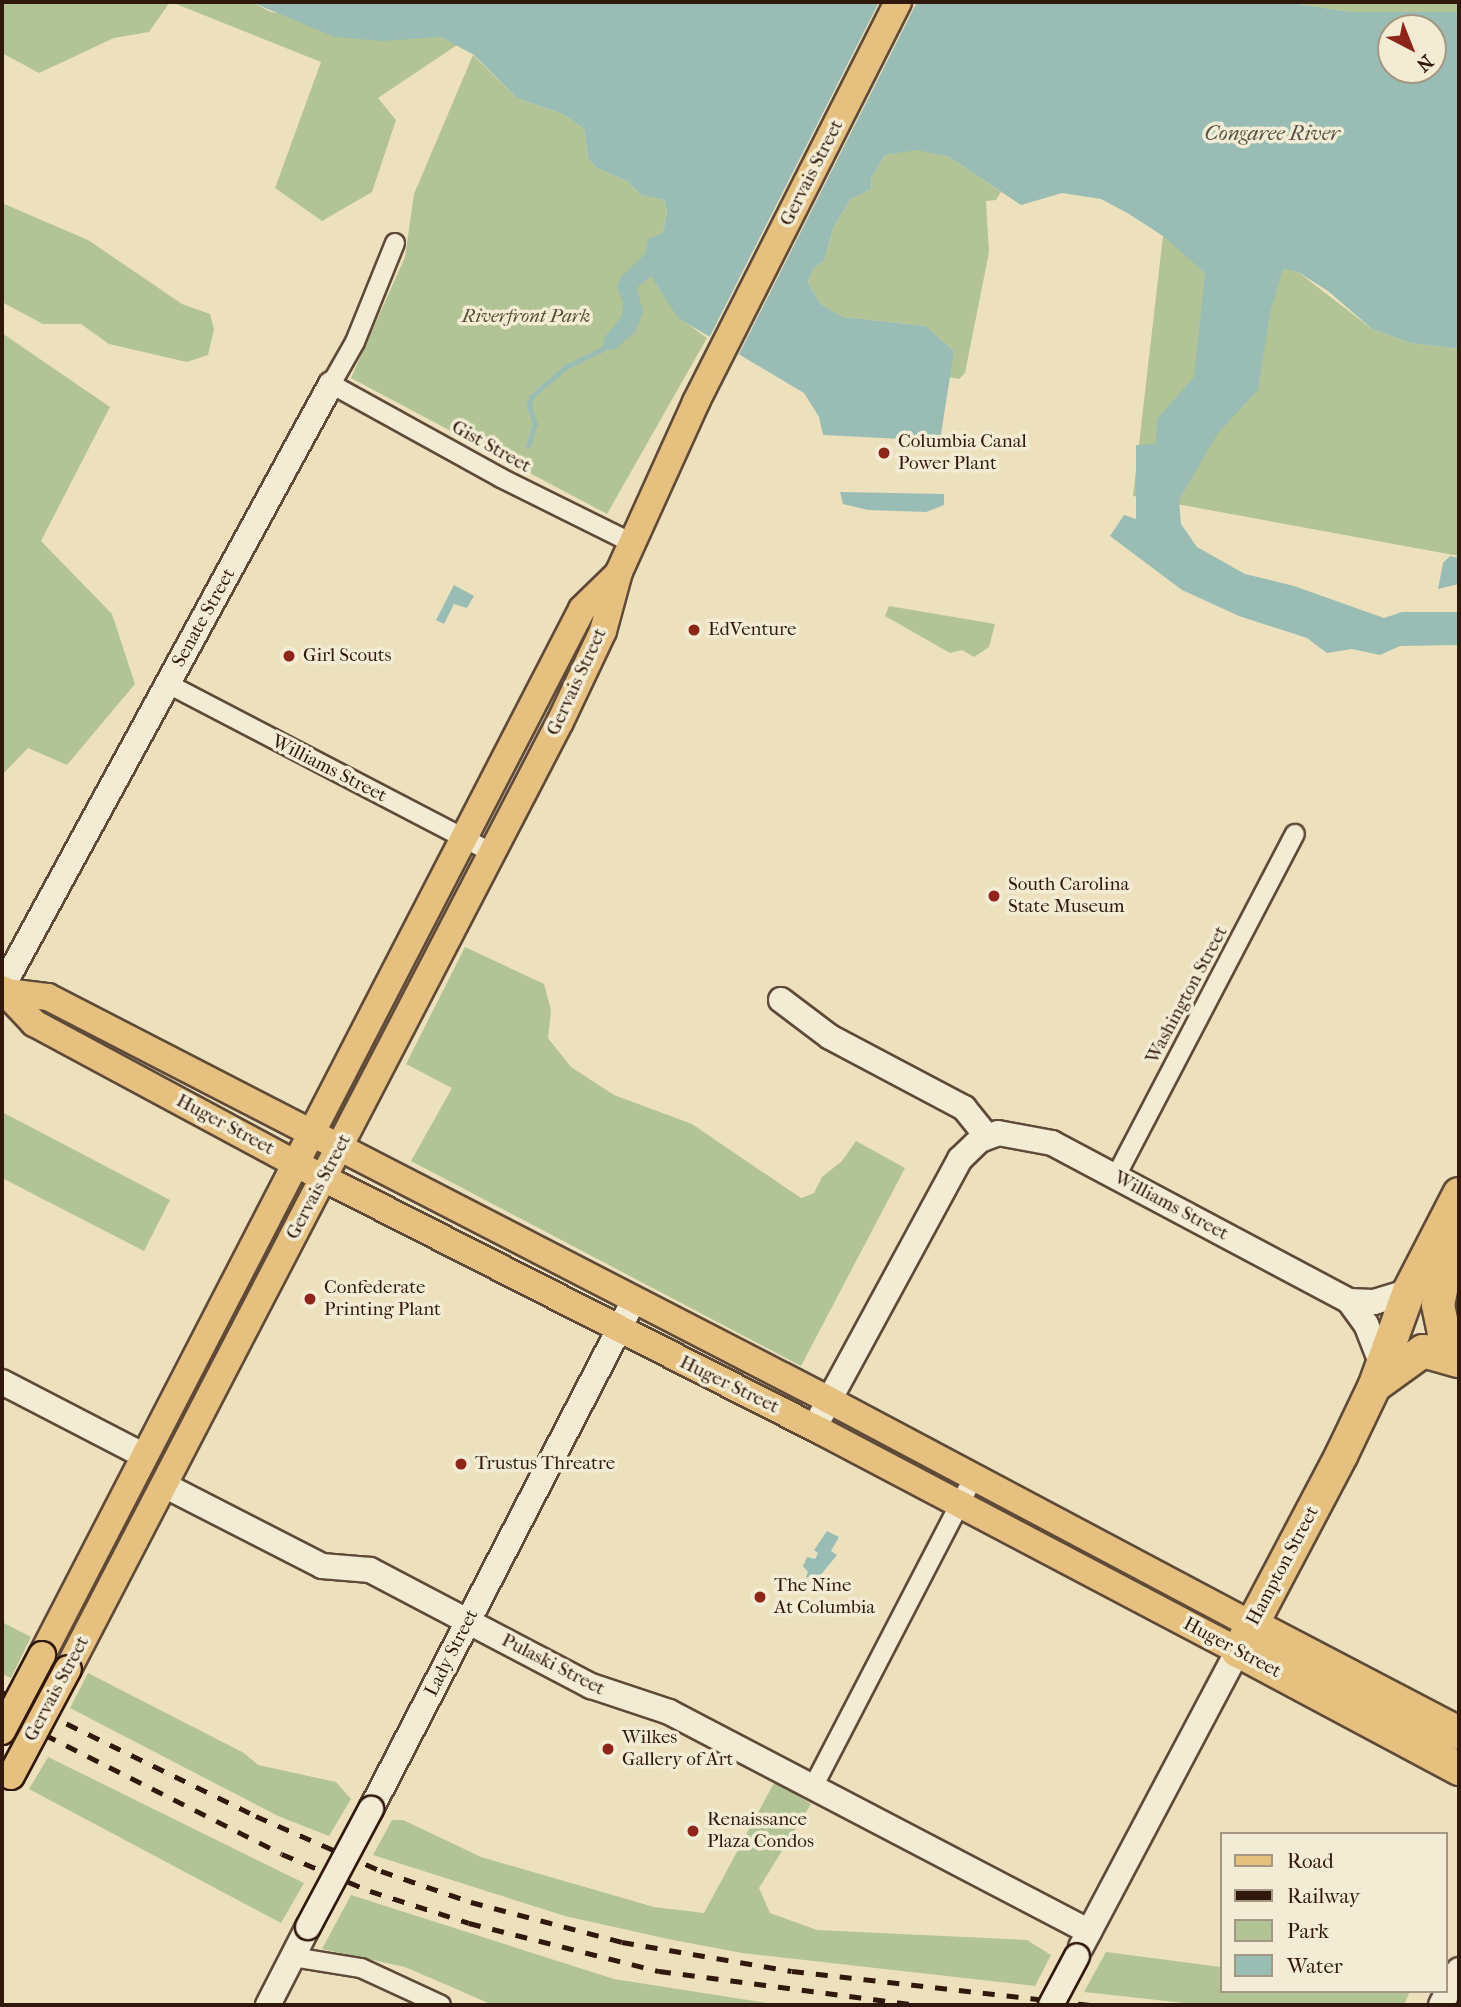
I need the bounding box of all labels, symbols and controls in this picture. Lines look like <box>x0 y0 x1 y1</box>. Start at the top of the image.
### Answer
north arrow <box>1377 14 1447 84</box>
text: N <box>1412 50 1437 76</box>
street label: Gervais Street <box>776 116 848 230</box>
water label: Congaree River <box>1204 120 1340 146</box>
park label: Riverfront Park <box>462 306 590 328</box>
street label: Gist Street <box>447 416 535 478</box>
place label: Columbia Canal Power Plant <box>898 431 1027 475</box>
marker: Columbia Canal Power Plant <box>876 445 892 461</box>
street label: Senate Street <box>168 565 240 671</box>
place label: EdVenture <box>708 619 796 641</box>
marker: EdVenture <box>686 622 702 638</box>
street label: Gervais Street <box>542 625 612 739</box>
place label: Girl Scouts <box>303 645 391 667</box>
marker: Girl Scouts <box>281 648 297 664</box>
street label: Williams Street <box>268 730 390 808</box>
place label: South Carolina State Museum <box>1008 874 1129 918</box>
marker: South Carolina State Museum <box>986 888 1002 904</box>
street label: Washington Street <box>1141 922 1233 1068</box>
street label: Huger Street <box>172 1090 278 1160</box>
street label: Gervais Street <box>282 1130 356 1244</box>
street label: Williams Street <box>1110 1166 1232 1246</box>
place label: Confederate Printing Plant <box>324 1277 441 1321</box>
marker: Confederate Printing Plant <box>302 1291 318 1307</box>
street label: Huger Street <box>676 1351 782 1419</box>
place label: Trustus Threatre <box>475 1453 615 1475</box>
marker: Trustus Threatre <box>453 1456 469 1472</box>
street label: Hampton Street <box>1242 1503 1324 1629</box>
place label: The Nine At Columbia <box>774 1575 875 1619</box>
marker: The Nine At Columbia <box>752 1589 768 1605</box>
street label: Lady Street <box>420 1606 484 1700</box>
street label: Huger Street <box>1179 1613 1285 1683</box>
street label: Pulaski Street <box>498 1629 608 1701</box>
street label: Gervais Street <box>20 1632 94 1746</box>
place label: Wilkes Gallery of Art <box>622 1727 733 1771</box>
marker: Wilkes Gallery of Art <box>600 1741 616 1757</box>
place label: Renaissance Plaza Condos <box>707 1809 814 1853</box>
marker: Renaissance Plaza Condos <box>685 1823 701 1839</box>
legend <box>1220 1832 1447 1993</box>
text: Road <box>1287 1849 1334 1873</box>
text: Railway <box>1287 1884 1360 1908</box>
text: Park <box>1287 1919 1329 1943</box>
text: Water <box>1287 1954 1343 1978</box>

